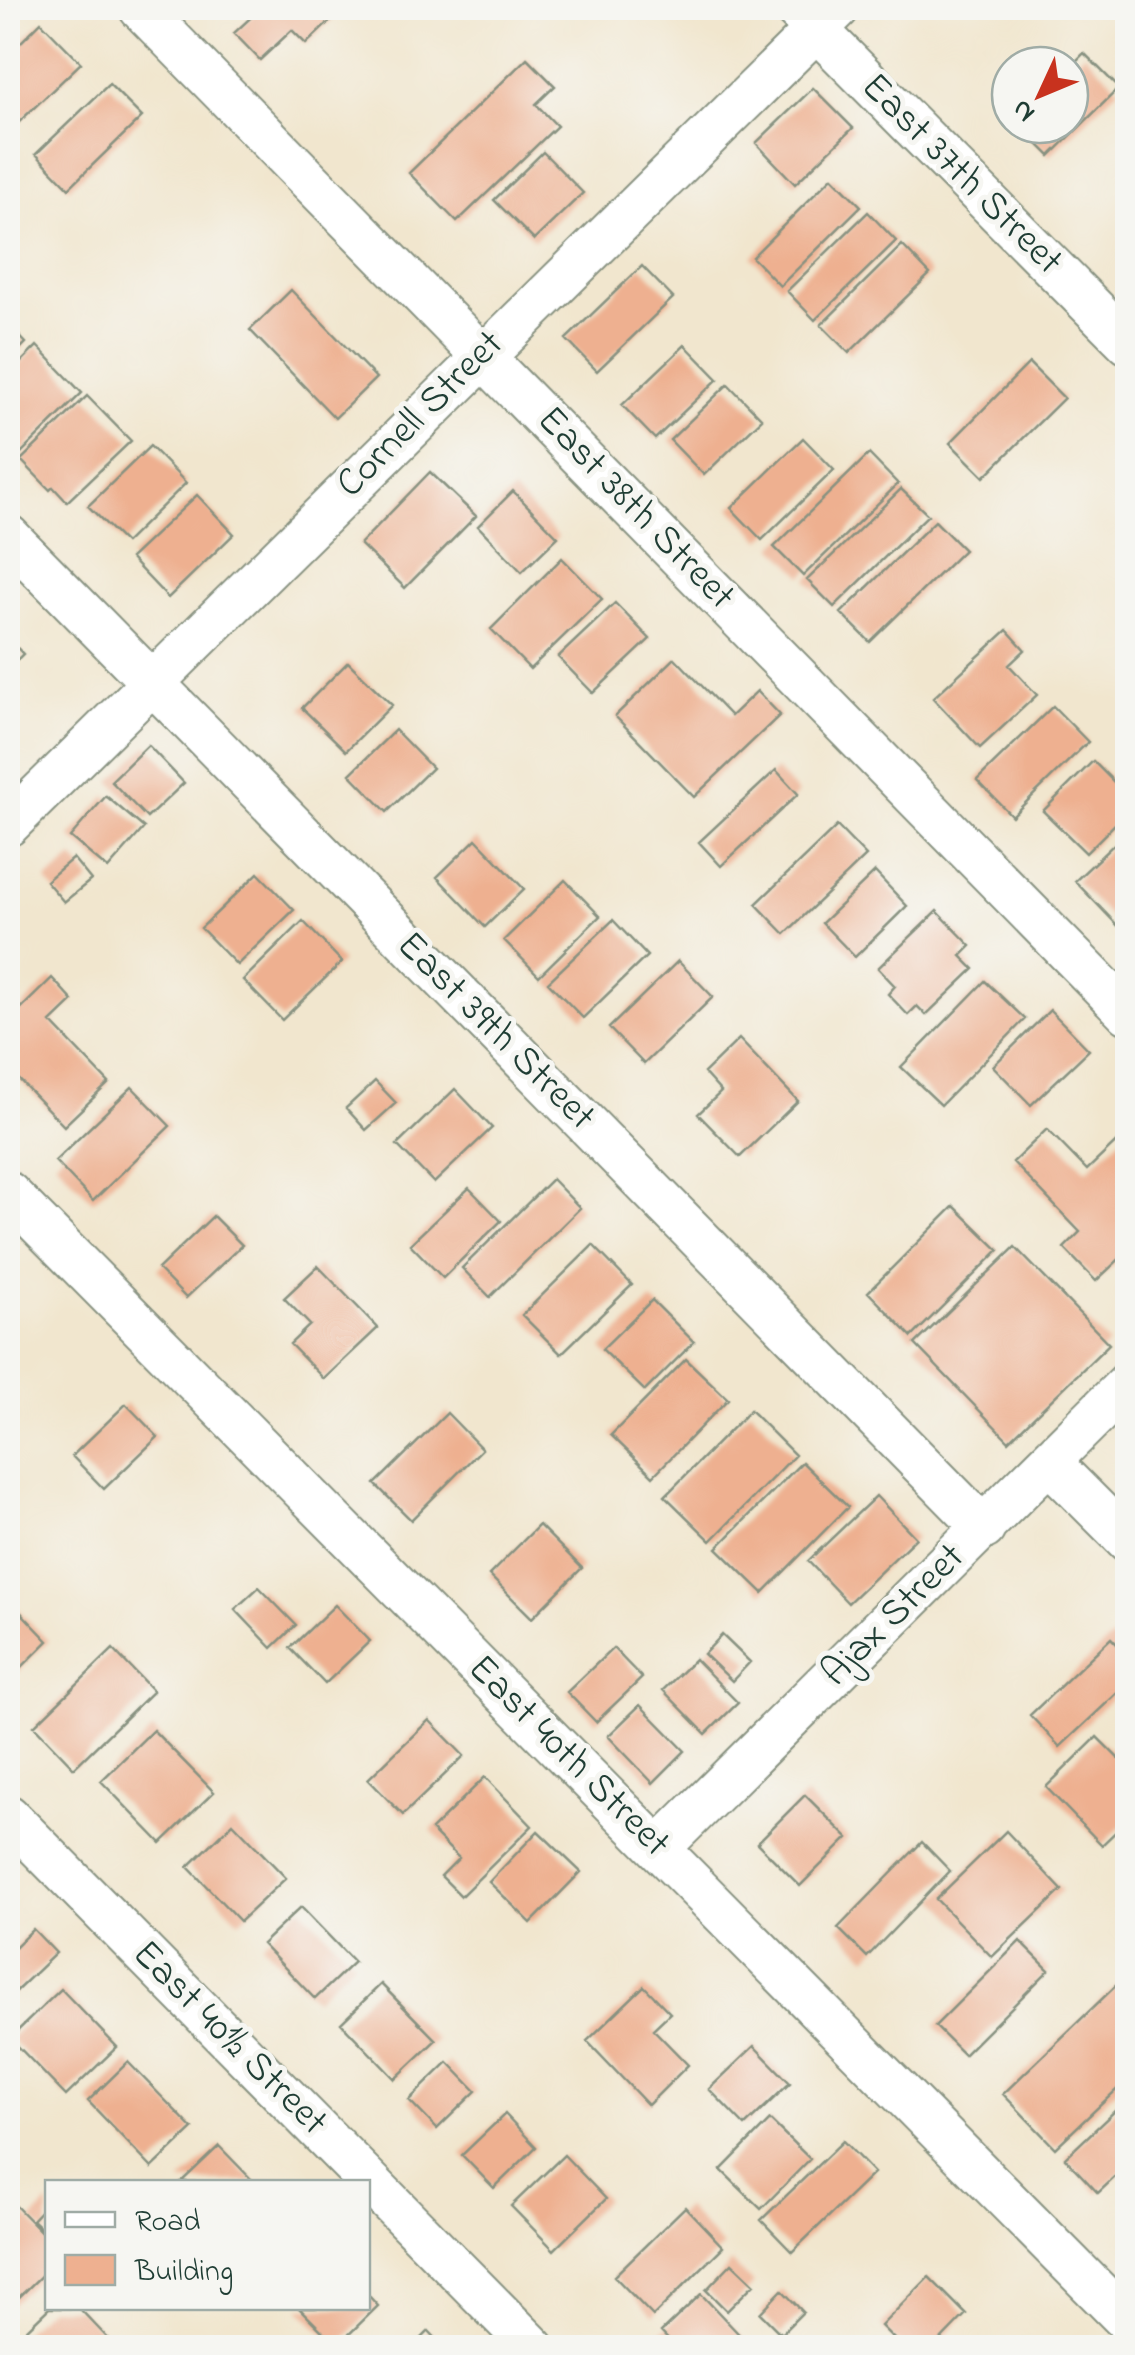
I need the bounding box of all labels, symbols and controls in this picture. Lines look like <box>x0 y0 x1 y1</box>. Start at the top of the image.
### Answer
north arrow <box>990 45 1090 145</box>
street label: East 37th Street <box>846 60 1076 290</box>
text: N <box>1003 89 1046 131</box>
street label: Cornell Street <box>323 317 519 513</box>
street label: East 38th Street <box>522 393 748 625</box>
street label: East 39th Street <box>382 919 608 1145</box>
street label: Ajax Street <box>808 1530 980 1702</box>
street label: East 40th Street <box>453 1642 683 1872</box>
street label: East 40½ Street <box>117 1927 341 2151</box>
legend <box>45 2180 370 2310</box>
text: Road <box>135 2201 200 2245</box>
text: Building <box>134 2251 233 2295</box>

